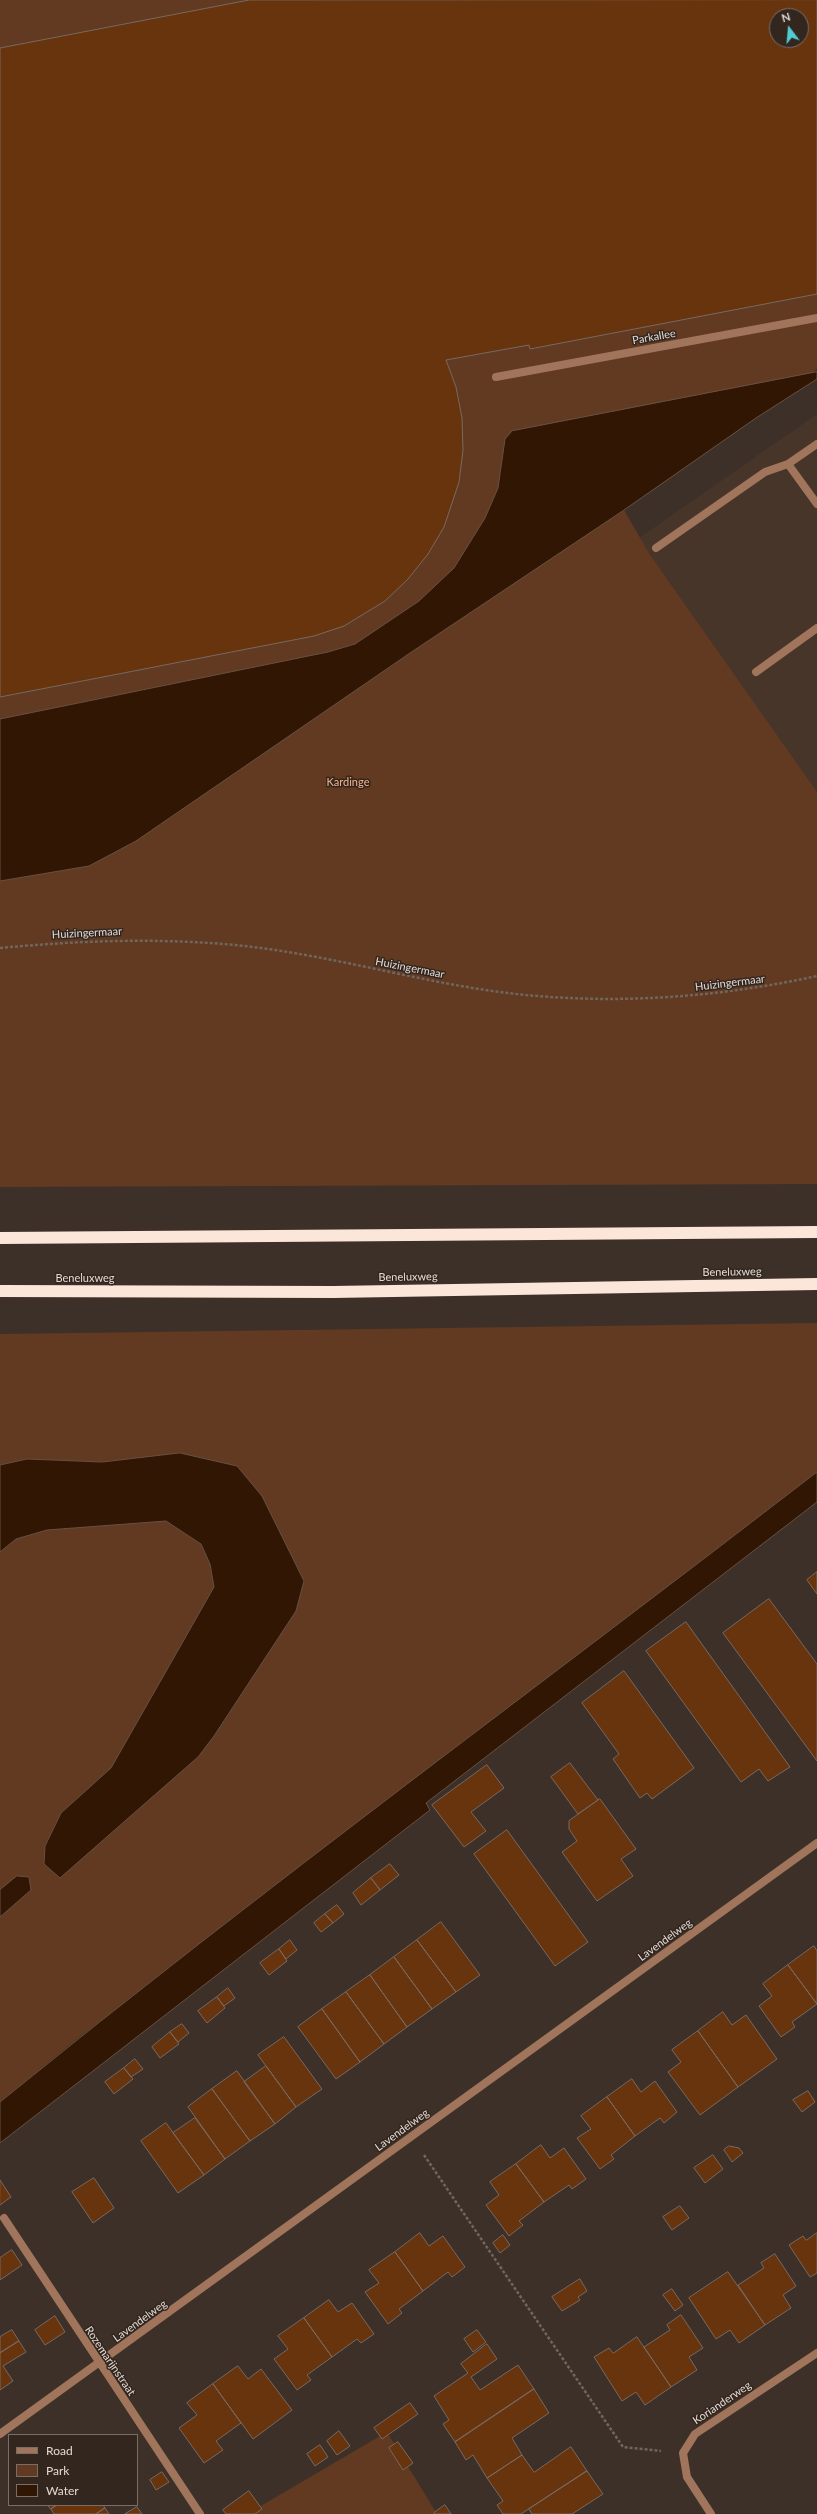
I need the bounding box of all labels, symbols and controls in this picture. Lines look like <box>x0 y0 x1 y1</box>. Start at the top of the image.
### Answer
north arrow <box>769 8 809 48</box>
text: N <box>780 10 792 24</box>
street label: Parkallee <box>631 327 677 347</box>
park label: Kardinge <box>327 775 369 789</box>
street label: Huizingermaar <box>52 925 122 941</box>
street label: Huizingermaar <box>374 955 446 981</box>
street label: Huizingermaar <box>694 972 766 994</box>
street label: Beneluxweg <box>702 1265 762 1279</box>
street label: Beneluxweg <box>378 1270 438 1284</box>
street label: Beneluxweg <box>55 1271 115 1285</box>
street label: Lavendelweg <box>636 1916 694 1964</box>
street label: Lavendelweg <box>373 2106 431 2154</box>
street label: Lavendelweg <box>111 2297 169 2345</box>
street label: Rozemarijnstraat <box>82 2324 138 2398</box>
street label: Korianderweg <box>690 2379 754 2427</box>
legend <box>8 2434 138 2506</box>
text: Road <box>46 2443 73 2458</box>
text: Park <box>46 2463 69 2478</box>
text: Water <box>46 2483 79 2498</box>

